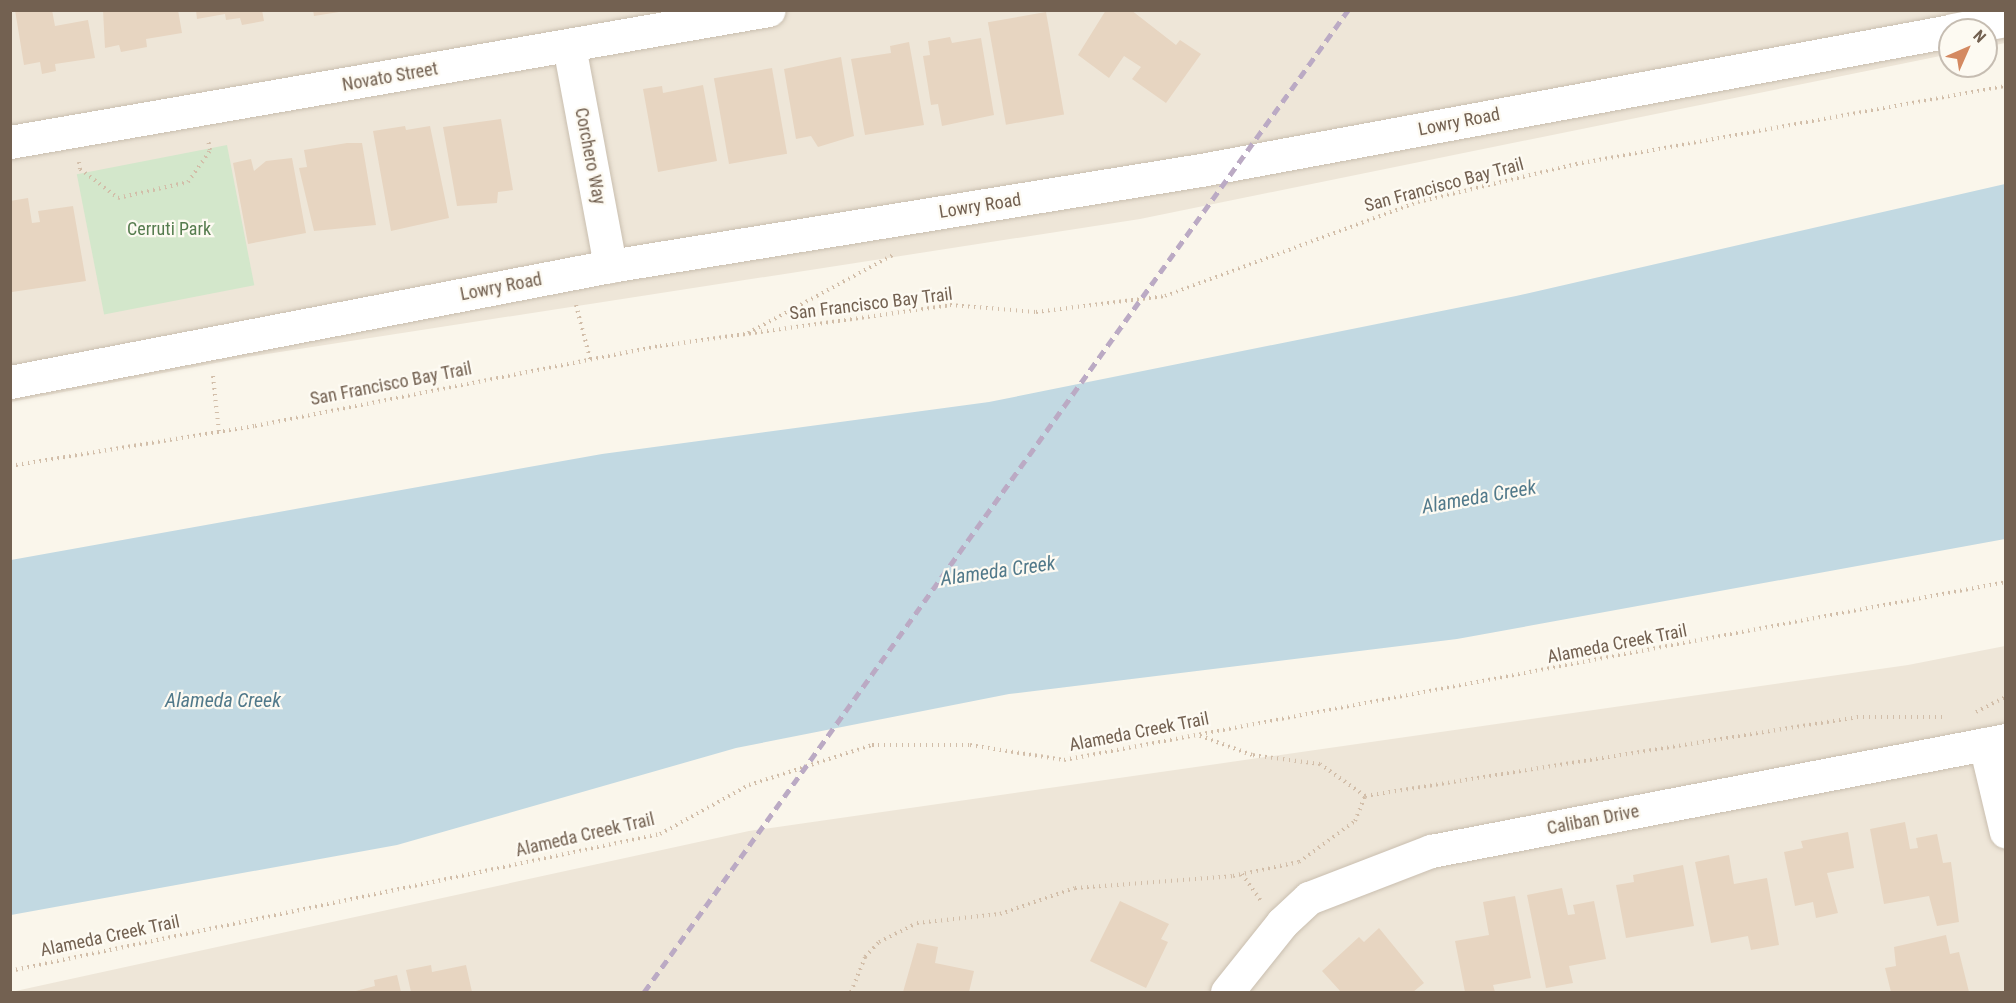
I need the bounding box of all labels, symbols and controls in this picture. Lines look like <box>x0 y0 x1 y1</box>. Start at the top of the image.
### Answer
north arrow <box>1938 18 1998 78</box>
text: N <box>1969 26 1990 47</box>
street label: Novato Street <box>340 58 440 96</box>
street label: Lowry Road <box>1416 104 1502 140</box>
street label: Corchero Way <box>570 106 610 206</box>
street label: San Francisco Bay Trail <box>1362 153 1526 217</box>
street label: Lowry Road <box>937 189 1023 223</box>
park label: Cerruti Park <box>127 218 211 240</box>
street label: Lowry Road <box>458 269 544 305</box>
street label: San Francisco Bay Trail <box>788 283 954 325</box>
street label: San Francisco Bay Trail <box>308 358 474 410</box>
water label: Alameda Creek <box>1420 475 1538 519</box>
water label: Alameda Creek <box>939 551 1057 591</box>
street label: Alameda Creek Trail <box>1545 620 1689 668</box>
water label: Alameda Creek <box>165 688 281 712</box>
street label: Alameda Creek Trail <box>1067 708 1211 756</box>
street label: Caliban Drive <box>1545 800 1641 840</box>
street label: Alameda Creek Trail <box>513 808 657 862</box>
street label: Alameda Creek Trail <box>38 911 182 961</box>

